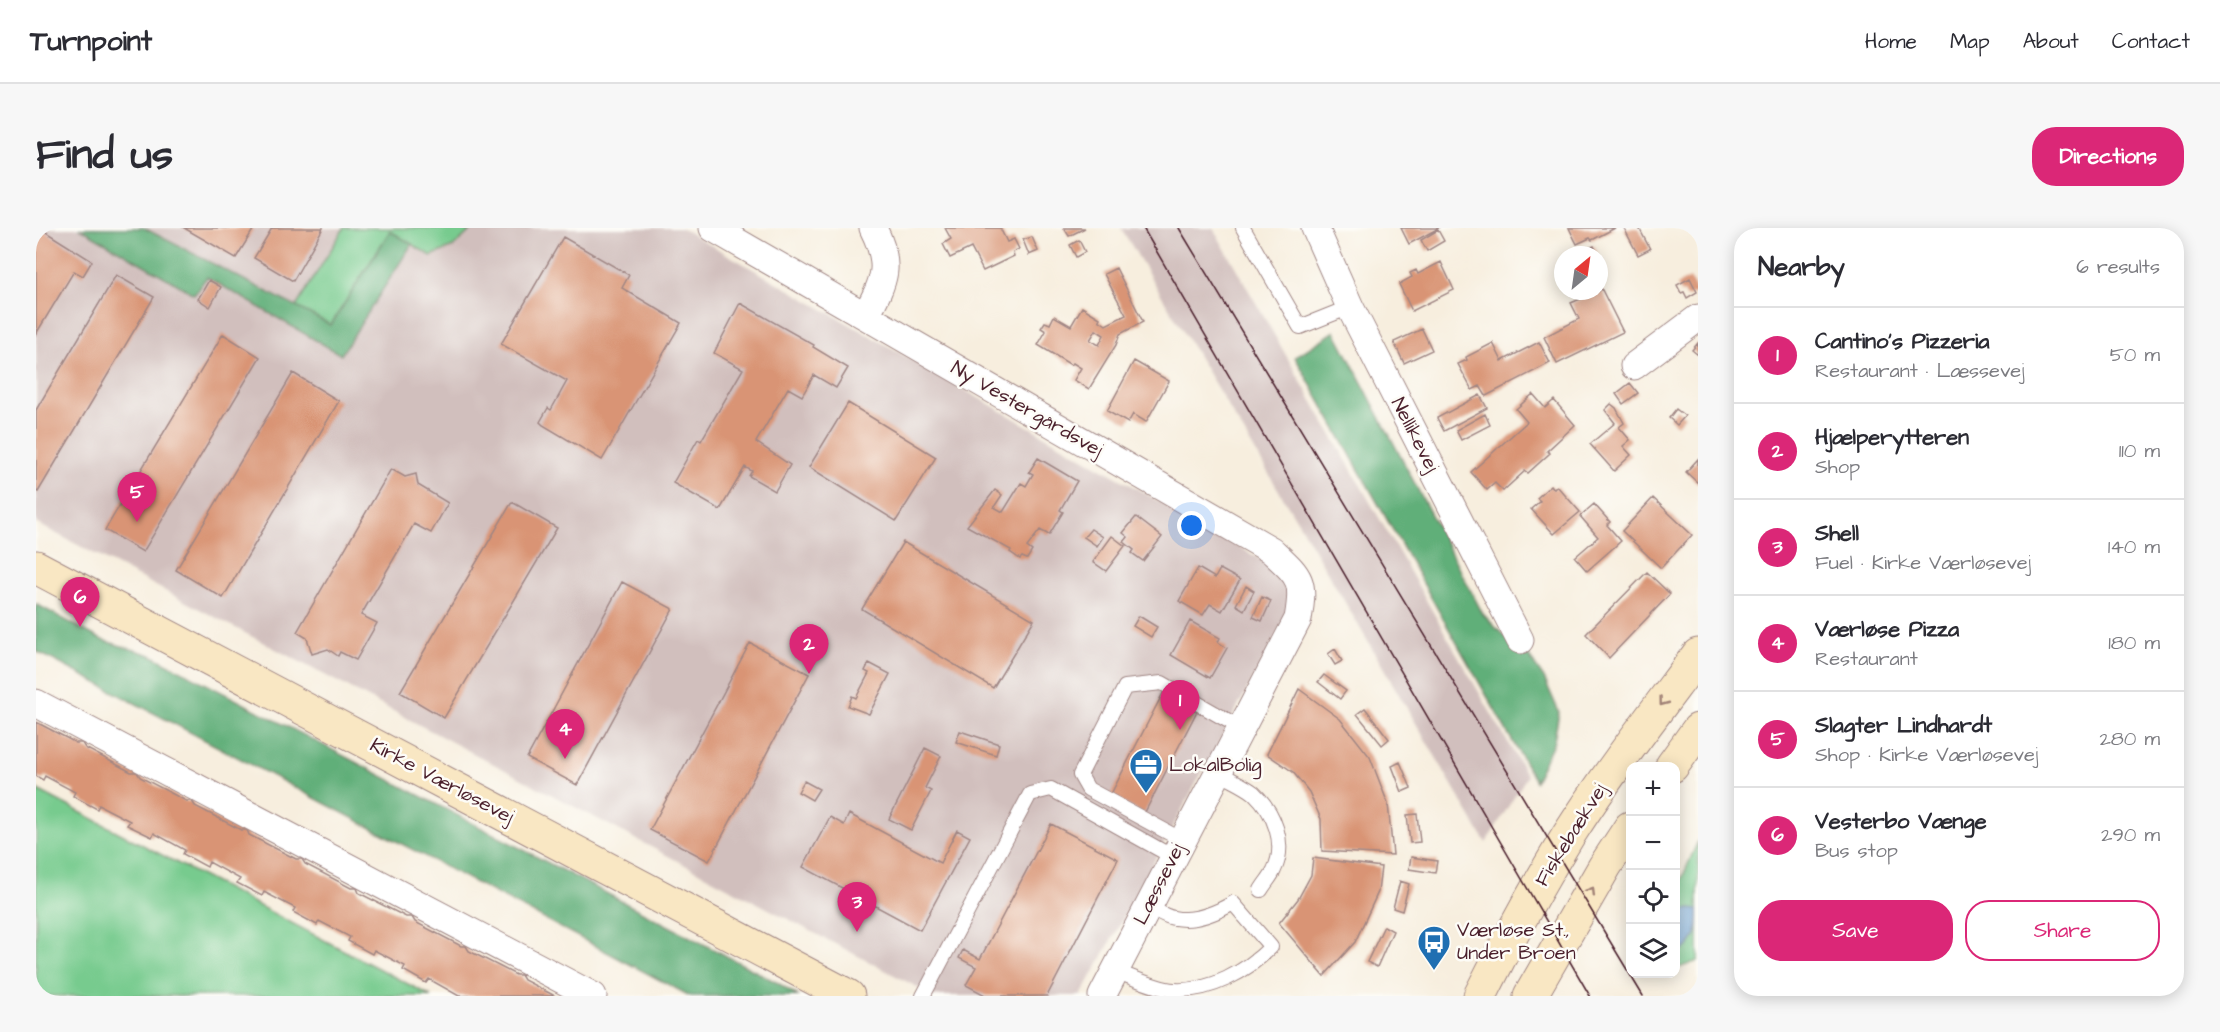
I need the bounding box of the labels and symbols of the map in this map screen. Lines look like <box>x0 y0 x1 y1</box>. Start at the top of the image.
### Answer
north arrow <box>1554 246 1608 300</box>
street label: Ny Vestergårdsvej <box>945 354 1109 465</box>
street label: Nellikevej <box>1384 393 1446 478</box>
pin: 5 <box>118 472 156 522</box>
your location <box>1177 511 1206 540</box>
pin: 6 <box>60 578 99 627</box>
pin: 2 <box>790 624 828 674</box>
pin: 1 <box>1160 680 1200 730</box>
one-way arrow <box>1659 695 1670 706</box>
pin: 4 <box>546 710 584 759</box>
street label: Kirke Værløsevej <box>365 731 519 831</box>
office icon: LokalBolig <box>1128 747 1164 794</box>
place label: LokalBolig <box>1169 751 1262 780</box>
street label: Fiskebækvej <box>1528 778 1614 892</box>
street label: Læssevej <box>1127 838 1192 930</box>
pin: 3 <box>838 882 876 932</box>
one-way arrow <box>1583 887 1595 897</box>
place label: Værløse St., Under Broen <box>1457 916 1576 967</box>
bus stop icon: Værløse St., Under Broen <box>1416 924 1452 971</box>

